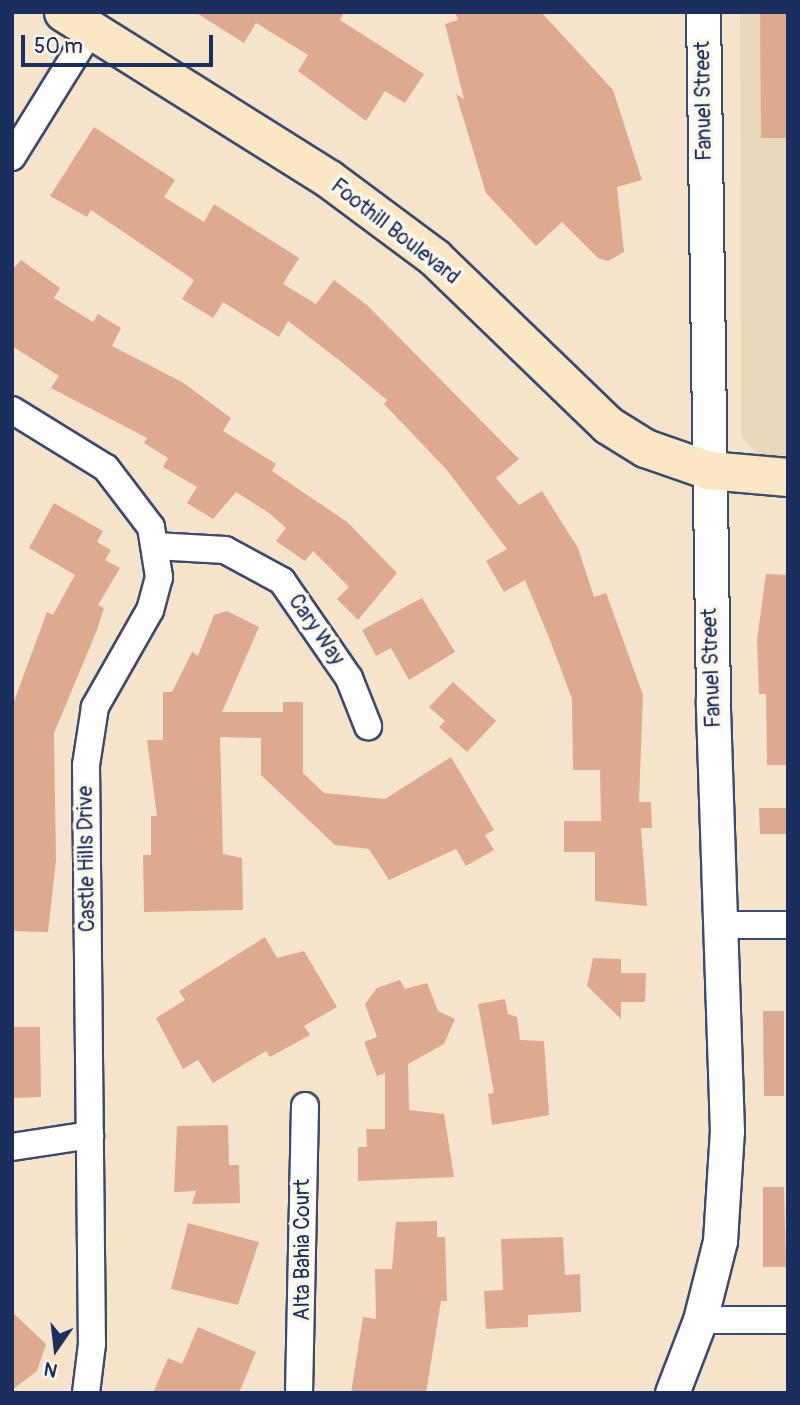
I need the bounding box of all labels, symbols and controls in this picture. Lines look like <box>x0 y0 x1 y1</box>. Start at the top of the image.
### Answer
scale bar <box>24 21 217 65</box>
text: 50 m <box>34 33 83 60</box>
street label: Fanuel Street <box>690 41 718 161</box>
street label: Foothill Boulevard <box>326 174 464 290</box>
street label: Cary Way <box>283 590 349 670</box>
street label: Fanuel Street <box>697 608 727 728</box>
street label: Castle Hills Drive <box>73 786 101 932</box>
street label: Alta Bahia Court <box>290 1179 316 1321</box>
north arrow <box>21 1314 91 1384</box>
text: N <box>42 1356 60 1383</box>

